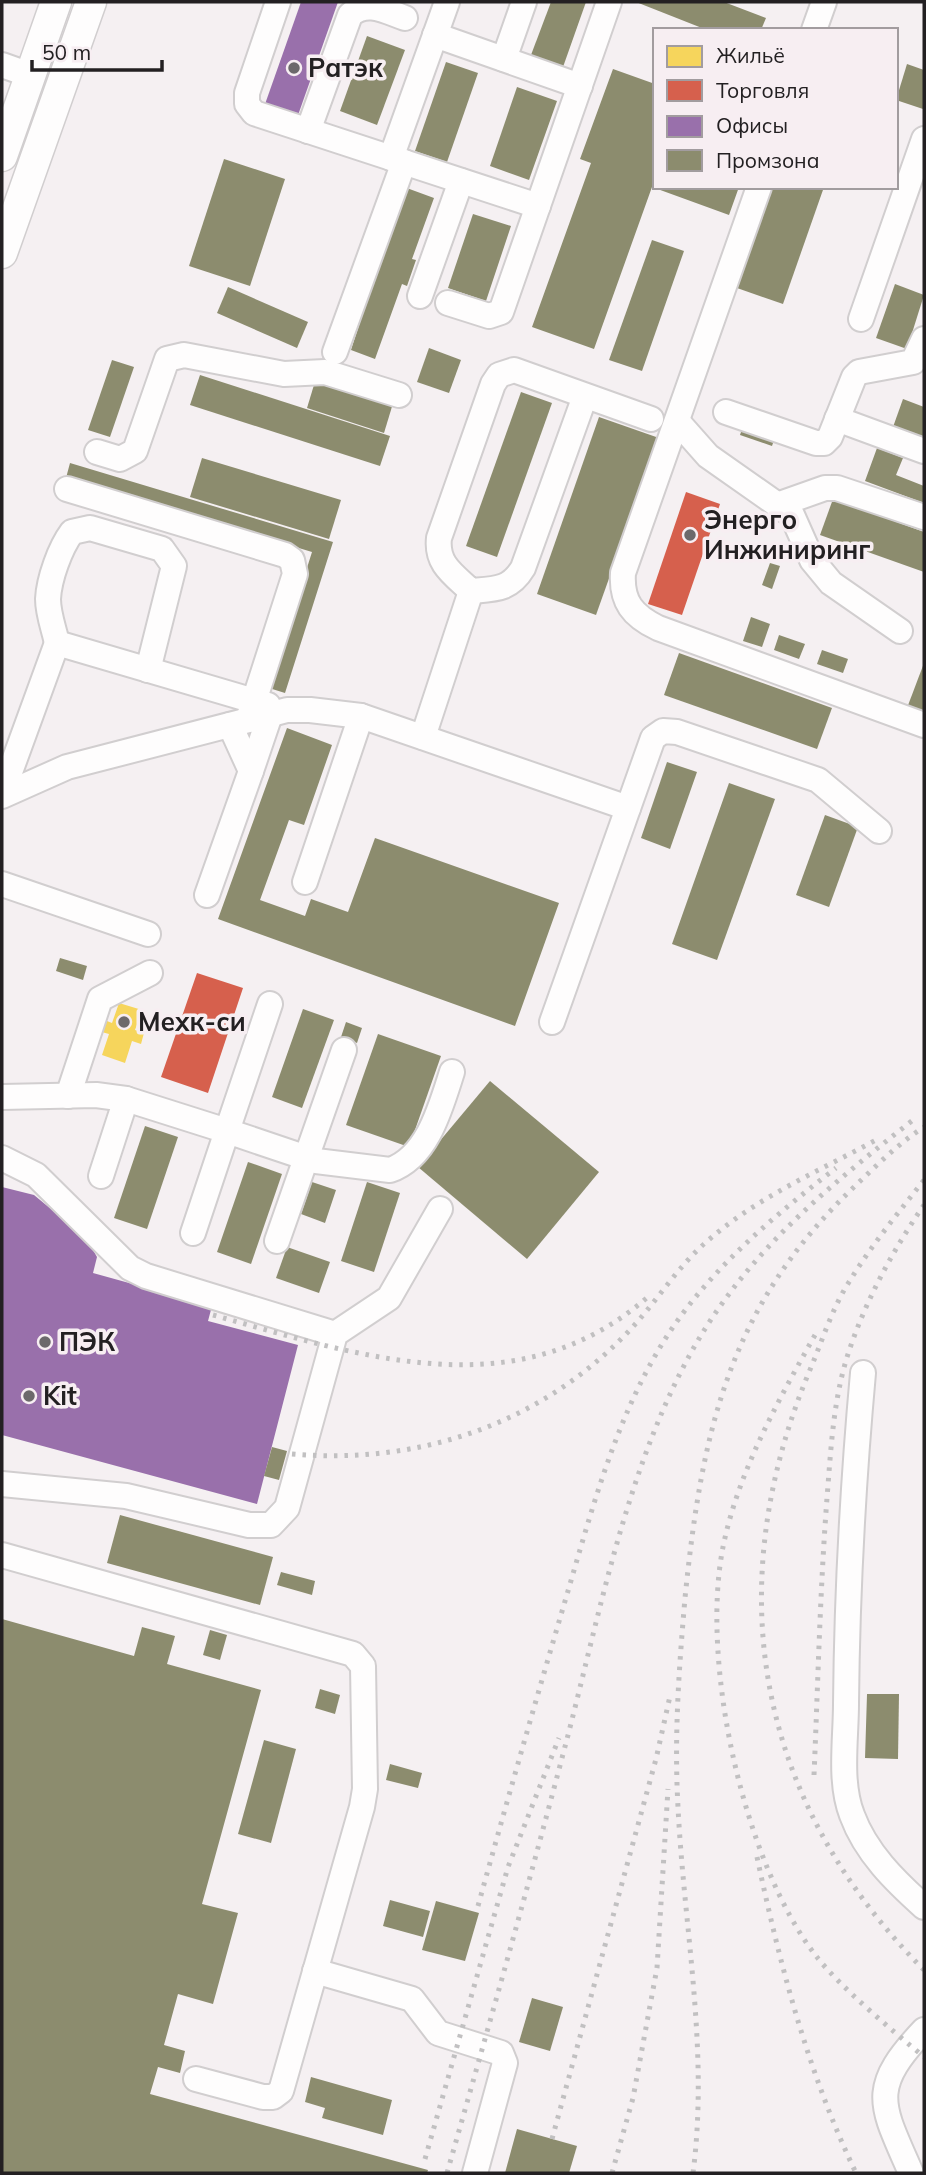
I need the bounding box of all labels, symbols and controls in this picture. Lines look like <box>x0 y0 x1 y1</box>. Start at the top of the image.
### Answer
scale bar <box>32 28 161 72</box>
legend <box>653 28 898 189</box>
text: 50 m <box>42 39 91 65</box>
text: Жильё <box>716 42 785 68</box>
place label: Ратэк <box>308 51 383 84</box>
marker: Ратэк <box>286 60 302 76</box>
text: Торговля <box>716 77 809 103</box>
text: Офисы <box>716 112 788 138</box>
text: Промзона <box>716 147 819 173</box>
place label: Энерго Инжиниринг <box>704 503 871 566</box>
marker: Энерго Инжиниринг <box>682 527 698 543</box>
place label: Мехк-си <box>138 1005 246 1038</box>
marker: Мехк-си <box>116 1014 132 1030</box>
place label: ПЭК <box>59 1325 115 1358</box>
marker: ПЭК <box>37 1334 53 1350</box>
place label: Kit <box>43 1379 77 1412</box>
marker: Kit <box>21 1388 37 1404</box>

